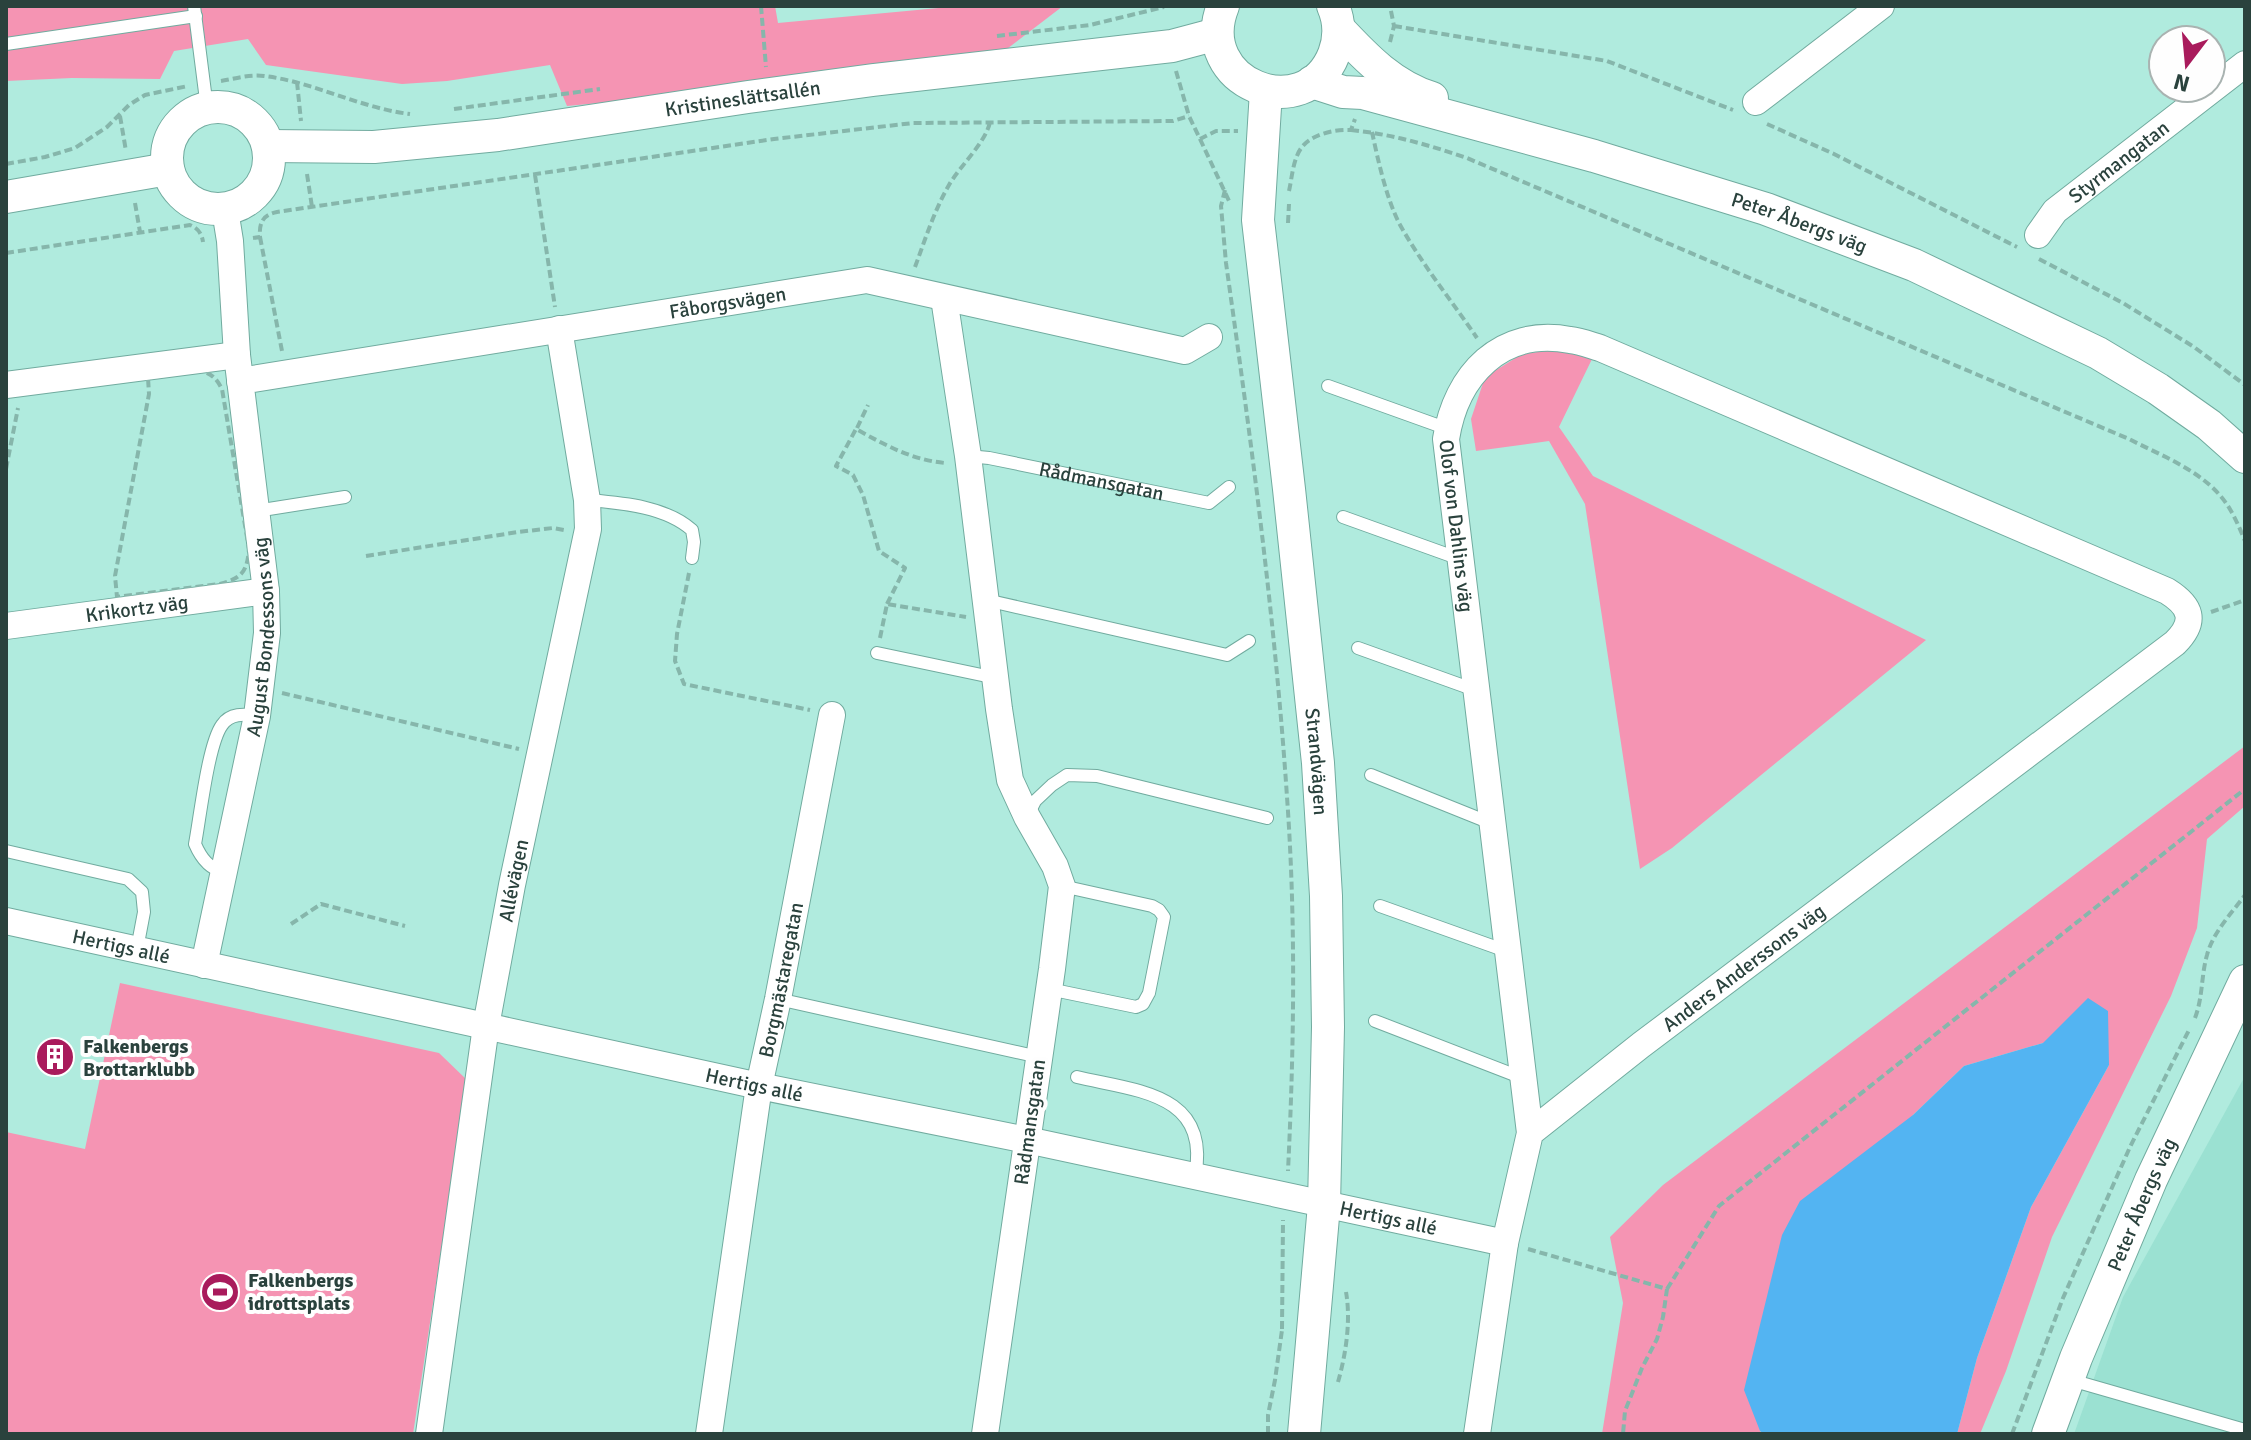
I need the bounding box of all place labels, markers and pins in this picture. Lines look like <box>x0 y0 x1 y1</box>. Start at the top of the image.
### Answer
place label: Falkenbergs Brottarklubb <box>83 1034 195 1082</box>
building icon: Falkenbergs Brottarklubb <box>34 1036 76 1078</box>
place label: Falkenbergs idrottsplats <box>248 1268 353 1316</box>
sports icon: Falkenbergs idrottsplats <box>199 1271 241 1313</box>

